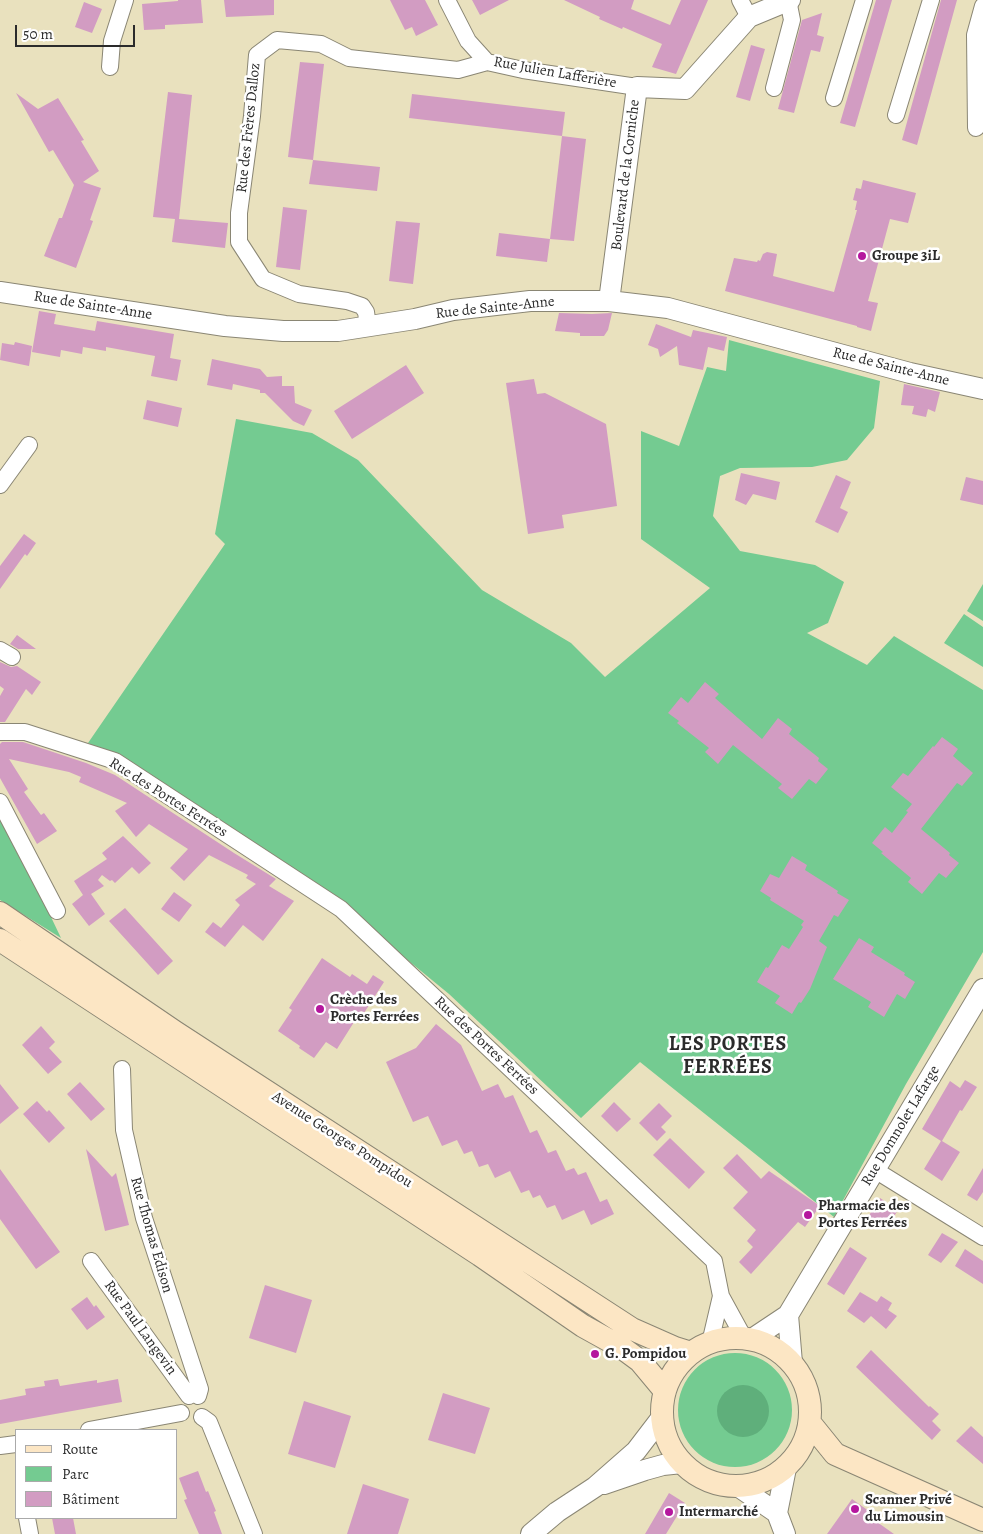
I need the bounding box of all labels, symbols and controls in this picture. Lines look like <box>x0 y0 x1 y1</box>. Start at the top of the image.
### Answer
scale bar <box>18 15 138 47</box>
text: 50 m <box>23 24 53 44</box>
street label: Rue Julien Lafferière <box>492 53 618 93</box>
street label: Rue des Frères Dalloz <box>233 62 265 194</box>
street label: Boulevard de la Corniche <box>608 98 644 252</box>
place label: Groupe 3iL <box>872 247 940 265</box>
marker: Groupe 3iL <box>856 250 868 262</box>
street label: Rue de Sainte-Anne <box>33 288 153 324</box>
street label: Rue de Sainte-Anne <box>435 293 555 323</box>
street label: Rue de Sainte-Anne <box>831 344 951 390</box>
street label: Rue des Portes Ferrées <box>105 754 231 842</box>
place label: Crèche des Portes Ferrées <box>330 991 419 1026</box>
street label: Rue des Portes Ferrées <box>430 993 542 1099</box>
marker: Crèche des Portes Ferrées <box>314 1003 326 1015</box>
district label: LES PORTES FERRÉES <box>668 1033 788 1080</box>
street label: Rue Domnolet Lafarge <box>858 1062 944 1190</box>
street label: Avenue Georges Pompidou <box>268 1088 416 1192</box>
street label: Rue Thomas Edison <box>126 1175 176 1295</box>
place label: Pharmacie des Portes Ferrées <box>818 1197 909 1232</box>
marker: Pharmacie des Portes Ferrées <box>802 1209 814 1221</box>
street label: Rue Paul Langevin <box>100 1277 180 1379</box>
place label: G. Pompidou <box>605 1345 686 1363</box>
marker: G. Pompidou <box>589 1348 601 1360</box>
legend <box>15 1429 178 1519</box>
text: Route <box>62 1439 98 1459</box>
text: Parc <box>62 1464 89 1484</box>
text: Bâtiment <box>62 1489 120 1509</box>
place label: Scanner Privé du Limousin <box>865 1491 952 1526</box>
place label: Intermarché <box>679 1503 758 1521</box>
marker: Scanner Privé du Limousin <box>849 1503 861 1515</box>
marker: Intermarché <box>663 1506 675 1518</box>

